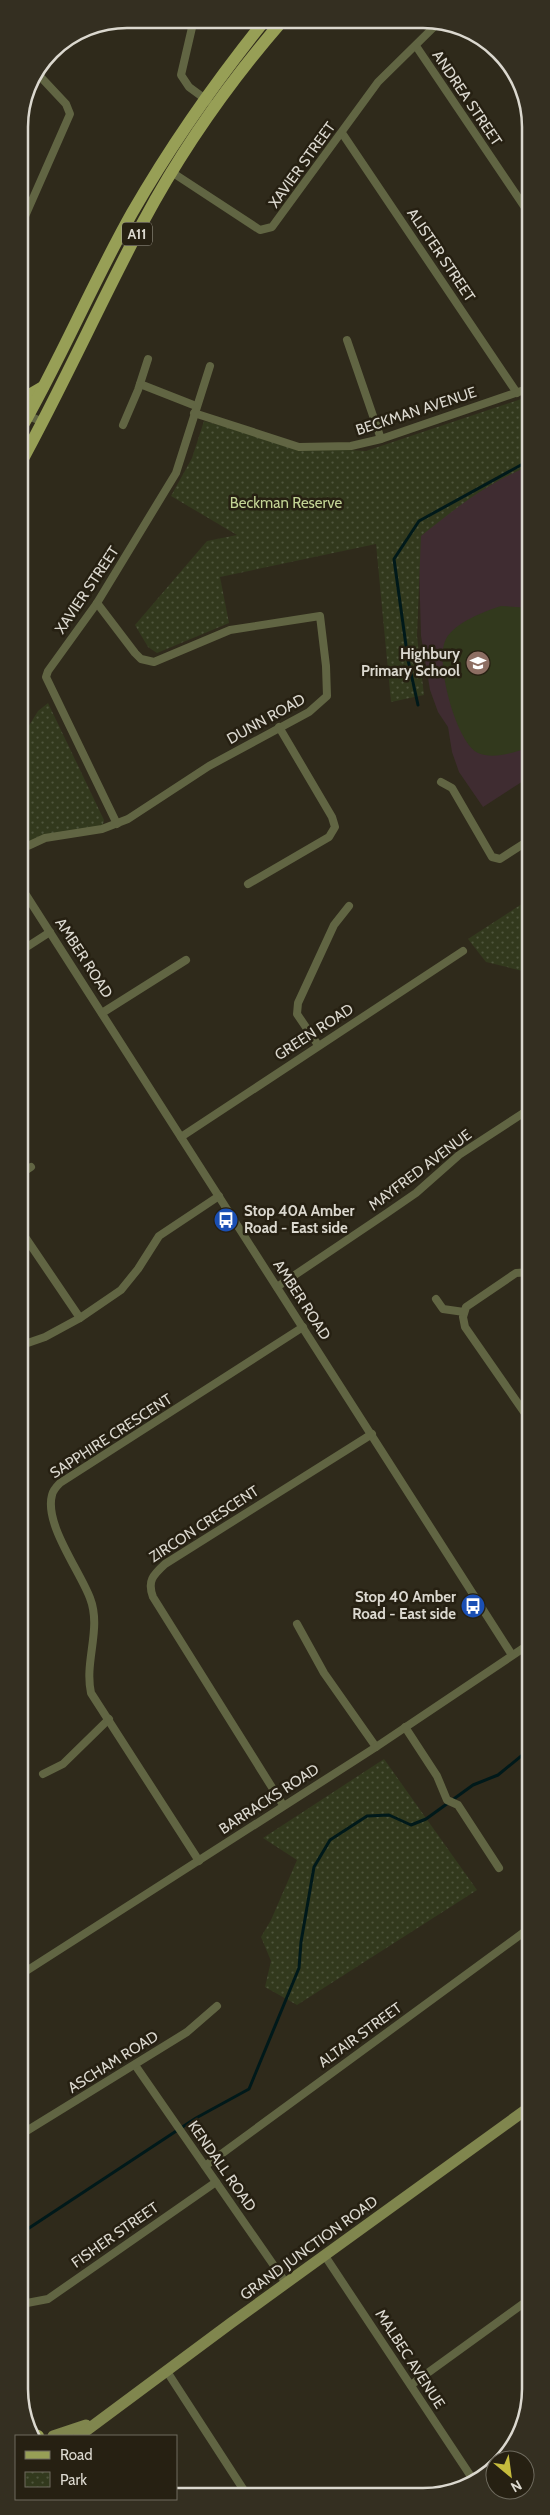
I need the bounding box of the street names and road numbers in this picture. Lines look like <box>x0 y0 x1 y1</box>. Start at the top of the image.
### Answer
street label: ANDREA STREET <box>428 47 506 149</box>
street label: XAVIER STREET <box>265 119 339 211</box>
street label: ALISTER STREET <box>403 205 479 305</box>
road number: A11 <box>122 222 152 245</box>
street label: BECKMAN AVENUE <box>353 383 479 439</box>
street label: XAVIER STREET <box>51 543 123 637</box>
street label: DUNN ROAD <box>224 690 308 748</box>
street label: AMBER ROAD <box>52 915 117 1001</box>
street label: GREEN ROAD <box>271 1000 357 1064</box>
street label: MAYFRED AVENUE <box>365 1125 475 1215</box>
street label: AMBER ROAD <box>270 1257 335 1343</box>
street label: SAPPHIRE CRESCENT <box>47 1390 175 1482</box>
street label: ZIRCON CRESCENT <box>146 1482 262 1566</box>
street label: BARRACKS ROAD <box>216 1760 322 1838</box>
street label: ALTAIR STREET <box>315 1999 405 2071</box>
street label: ASCHAM ROAD <box>64 2027 162 2097</box>
street label: KENDALL ROAD <box>184 2117 260 2215</box>
street label: GRAND JUNCTION ROAD <box>237 2192 381 2304</box>
street label: FISHER STREET <box>68 2198 162 2272</box>
street label: MALBEC AVENUE <box>371 2306 449 2412</box>

